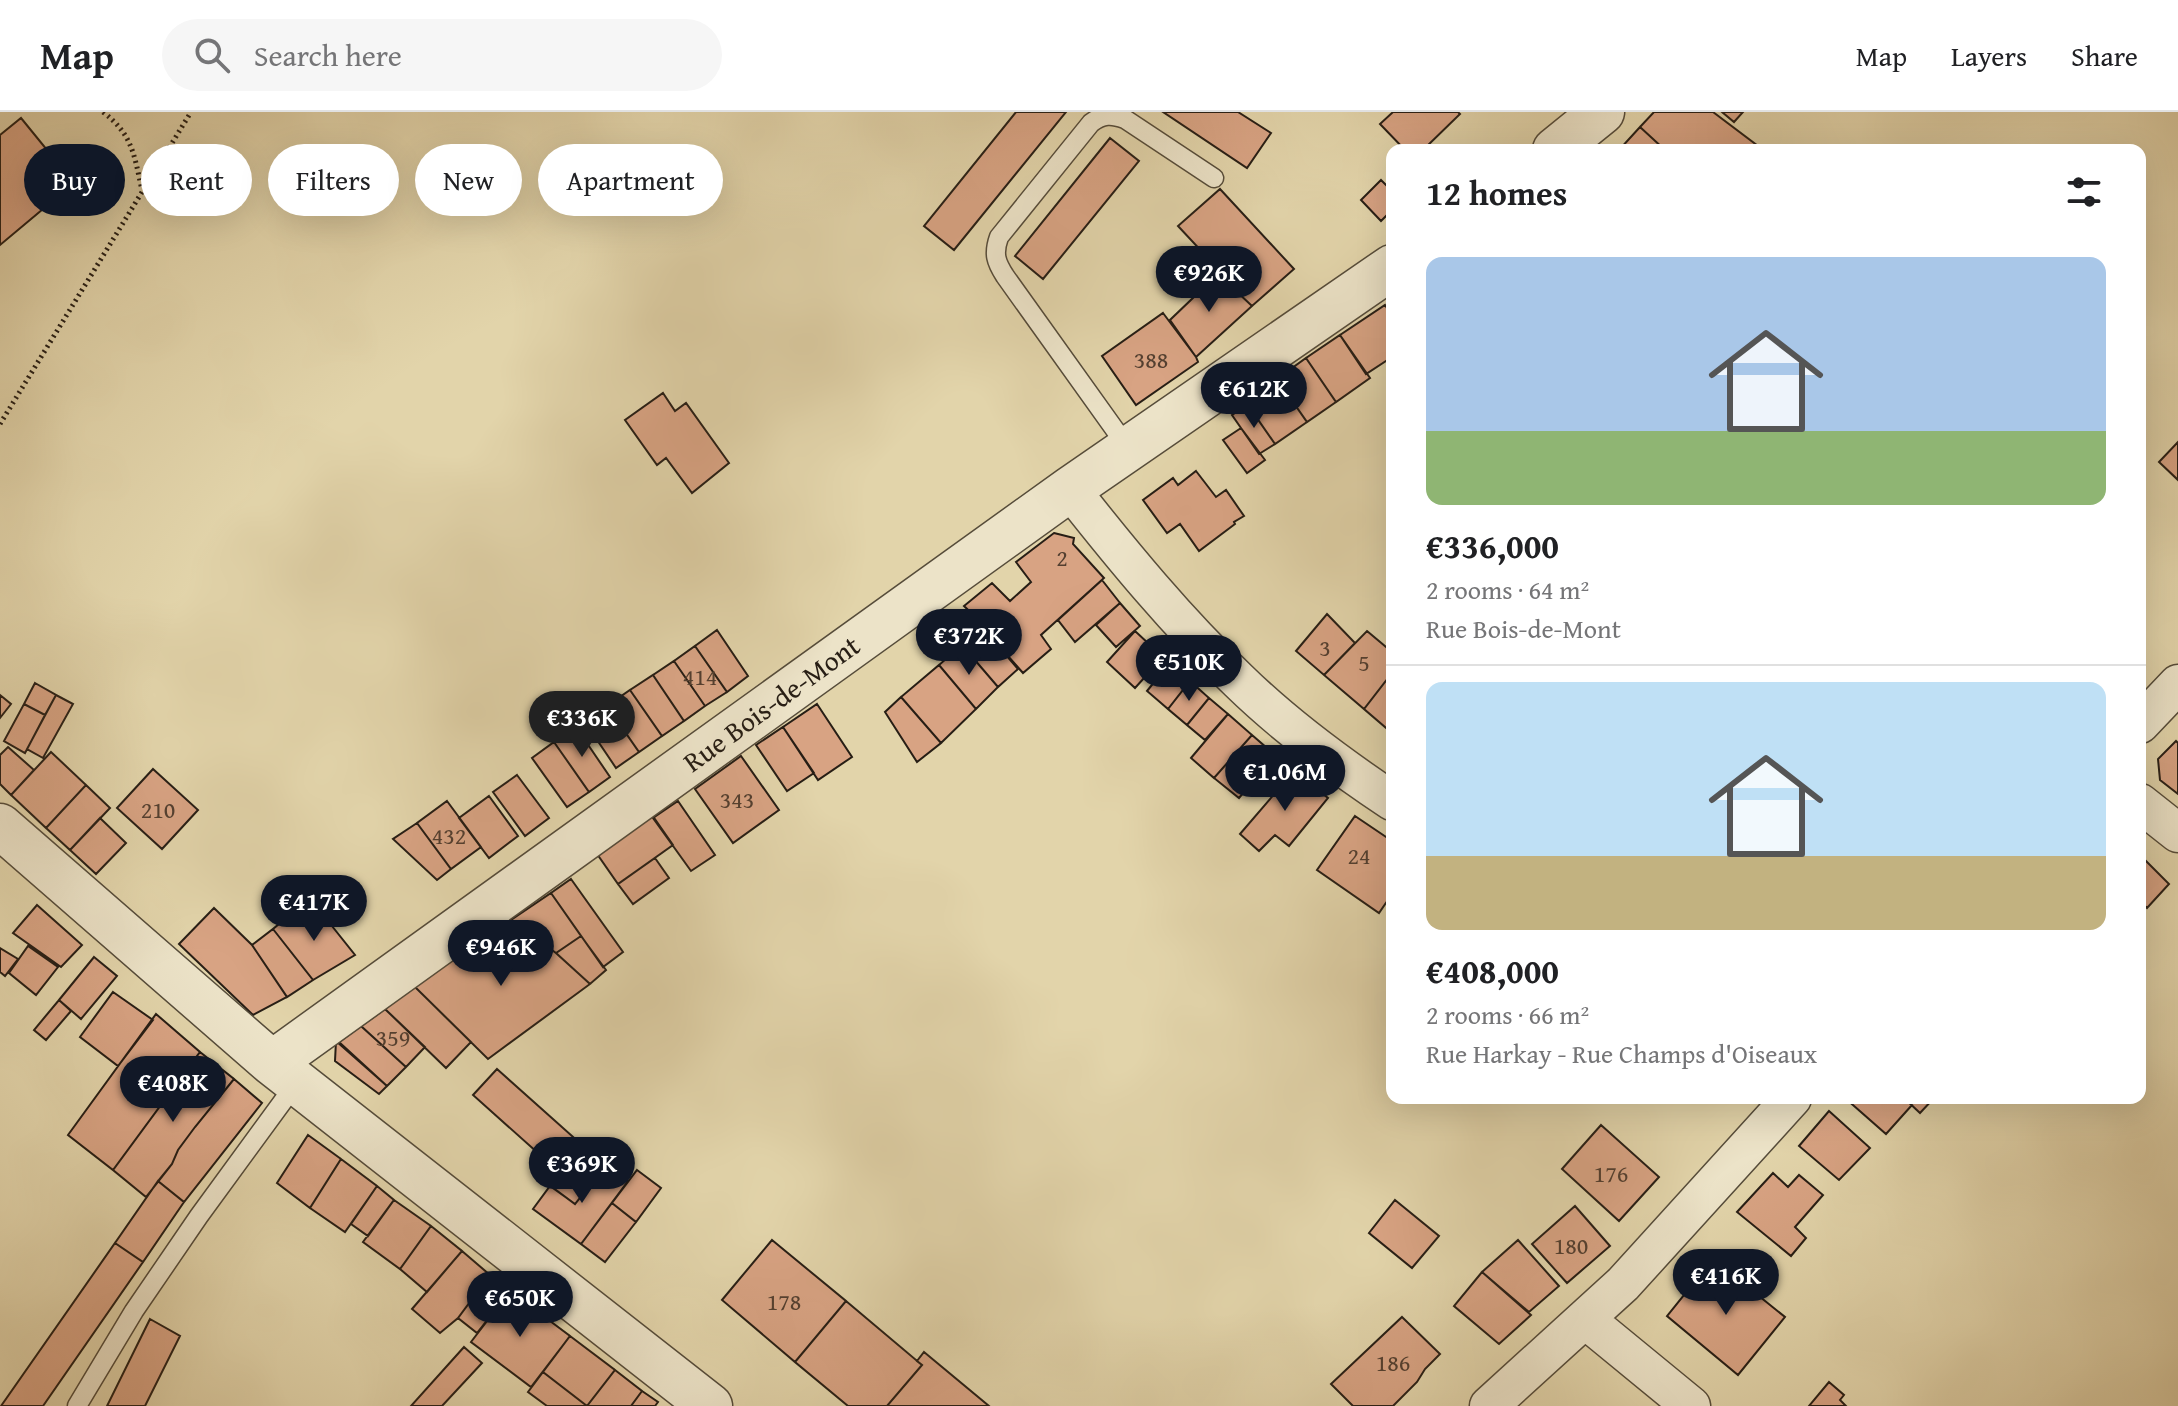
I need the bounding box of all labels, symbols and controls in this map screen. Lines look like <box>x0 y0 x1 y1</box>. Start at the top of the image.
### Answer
search box <box>162 19 722 91</box>
text: Map <box>40 27 114 83</box>
icon: search <box>190 33 234 77</box>
text: Search here <box>254 33 402 77</box>
text: Map <box>1856 35 1907 76</box>
text: Layers <box>1951 35 2027 76</box>
text: Share <box>2071 35 2138 76</box>
chip: Buy <box>24 144 125 216</box>
chip: Rent <box>141 144 252 216</box>
chip: Filters <box>268 144 399 216</box>
chip: New <box>415 144 522 216</box>
chip: Apartment <box>538 144 723 216</box>
text: 12 homes <box>1426 168 1567 217</box>
icon: filters <box>2062 170 2106 214</box>
pin: €926K <box>1153 246 1265 314</box>
text: €926K <box>1174 252 1244 291</box>
icon: home <box>1694 309 1838 453</box>
house number: 388 <box>1134 342 1168 377</box>
pin: €612K <box>1198 362 1310 430</box>
text: €612K <box>1219 368 1289 407</box>
text: €336,000 <box>1426 521 1559 570</box>
house number: 2 <box>1056 540 1068 575</box>
text: 2 rooms · 64 m² <box>1426 570 1589 609</box>
pin: €372K <box>913 609 1025 677</box>
text: Rue Bois-de-Mont <box>1426 609 1621 648</box>
text: €372K <box>934 615 1004 654</box>
street label: Rue Bois-de-Mont <box>674 625 868 781</box>
house number: 3 <box>1319 630 1331 665</box>
pin: €510K <box>1133 635 1245 703</box>
text: €510K <box>1154 641 1224 680</box>
house number: 5 <box>1358 645 1370 680</box>
house number: 414 <box>683 659 717 694</box>
pin: €336K <box>526 691 638 759</box>
text: €336K <box>547 697 617 736</box>
icon: home <box>1694 734 1838 878</box>
pin: €1.06M <box>1220 745 1350 813</box>
text: €1.06M <box>1243 751 1327 790</box>
house number: 343 <box>720 782 754 817</box>
house number: 210 <box>141 792 175 827</box>
house number: 432 <box>432 818 466 853</box>
house number: 24 <box>1347 838 1371 873</box>
pin: €417K <box>258 875 370 943</box>
text: €417K <box>279 881 349 920</box>
pin: €946K <box>445 920 557 988</box>
text: €946K <box>466 926 536 965</box>
text: €408,000 <box>1426 946 1559 995</box>
text: 2 rooms · 66 m² <box>1426 995 1589 1034</box>
house number: 359 <box>376 1020 410 1055</box>
text: Rue Harkay - Rue Champs d'Oiseaux <box>1426 1034 1817 1073</box>
pin: €408K <box>117 1056 229 1124</box>
text: €408K <box>138 1062 208 1101</box>
pin: €369K <box>526 1137 638 1205</box>
text: €369K <box>547 1143 617 1182</box>
house number: 176 <box>1594 1156 1628 1191</box>
house number: 180 <box>1554 1228 1588 1263</box>
pin: €416K <box>1670 1249 1782 1317</box>
text: €416K <box>1691 1255 1761 1294</box>
pin: €650K <box>464 1271 576 1339</box>
text: €650K <box>485 1277 555 1316</box>
house number: 178 <box>767 1284 801 1319</box>
house number: 186 <box>1376 1345 1410 1380</box>

